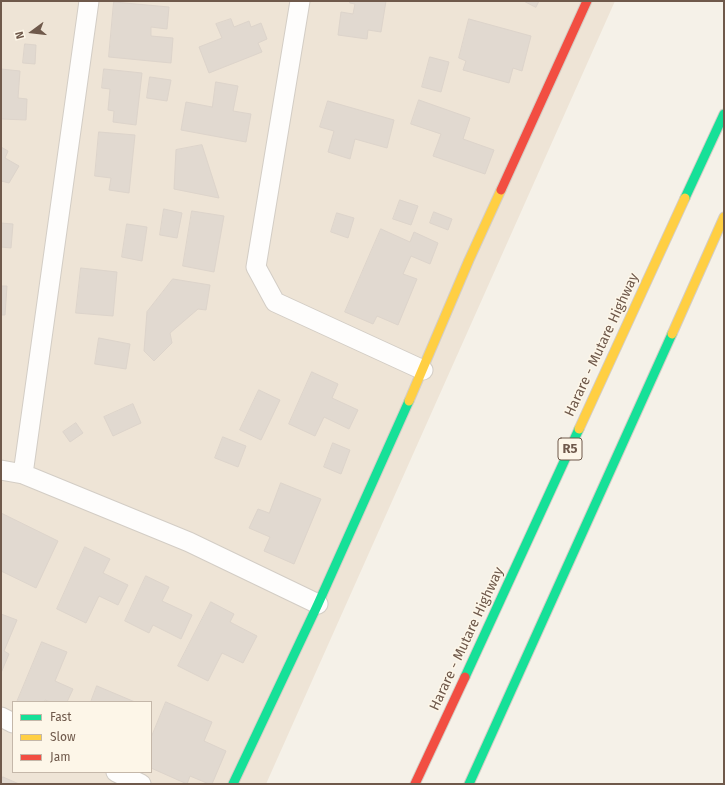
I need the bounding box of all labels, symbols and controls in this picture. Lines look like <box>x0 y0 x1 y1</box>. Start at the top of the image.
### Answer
north arrow <box>12 12 52 52</box>
text: N <box>13 30 27 40</box>
street label: Harare - Mutare Highway <box>561 271 643 419</box>
road number: R5 <box>558 438 582 460</box>
street label: Harare - Mutare Highway <box>426 565 508 713</box>
legend <box>12 701 152 773</box>
text: Fast <box>50 710 72 724</box>
text: Slow <box>50 730 76 744</box>
text: Jam <box>50 750 70 764</box>

